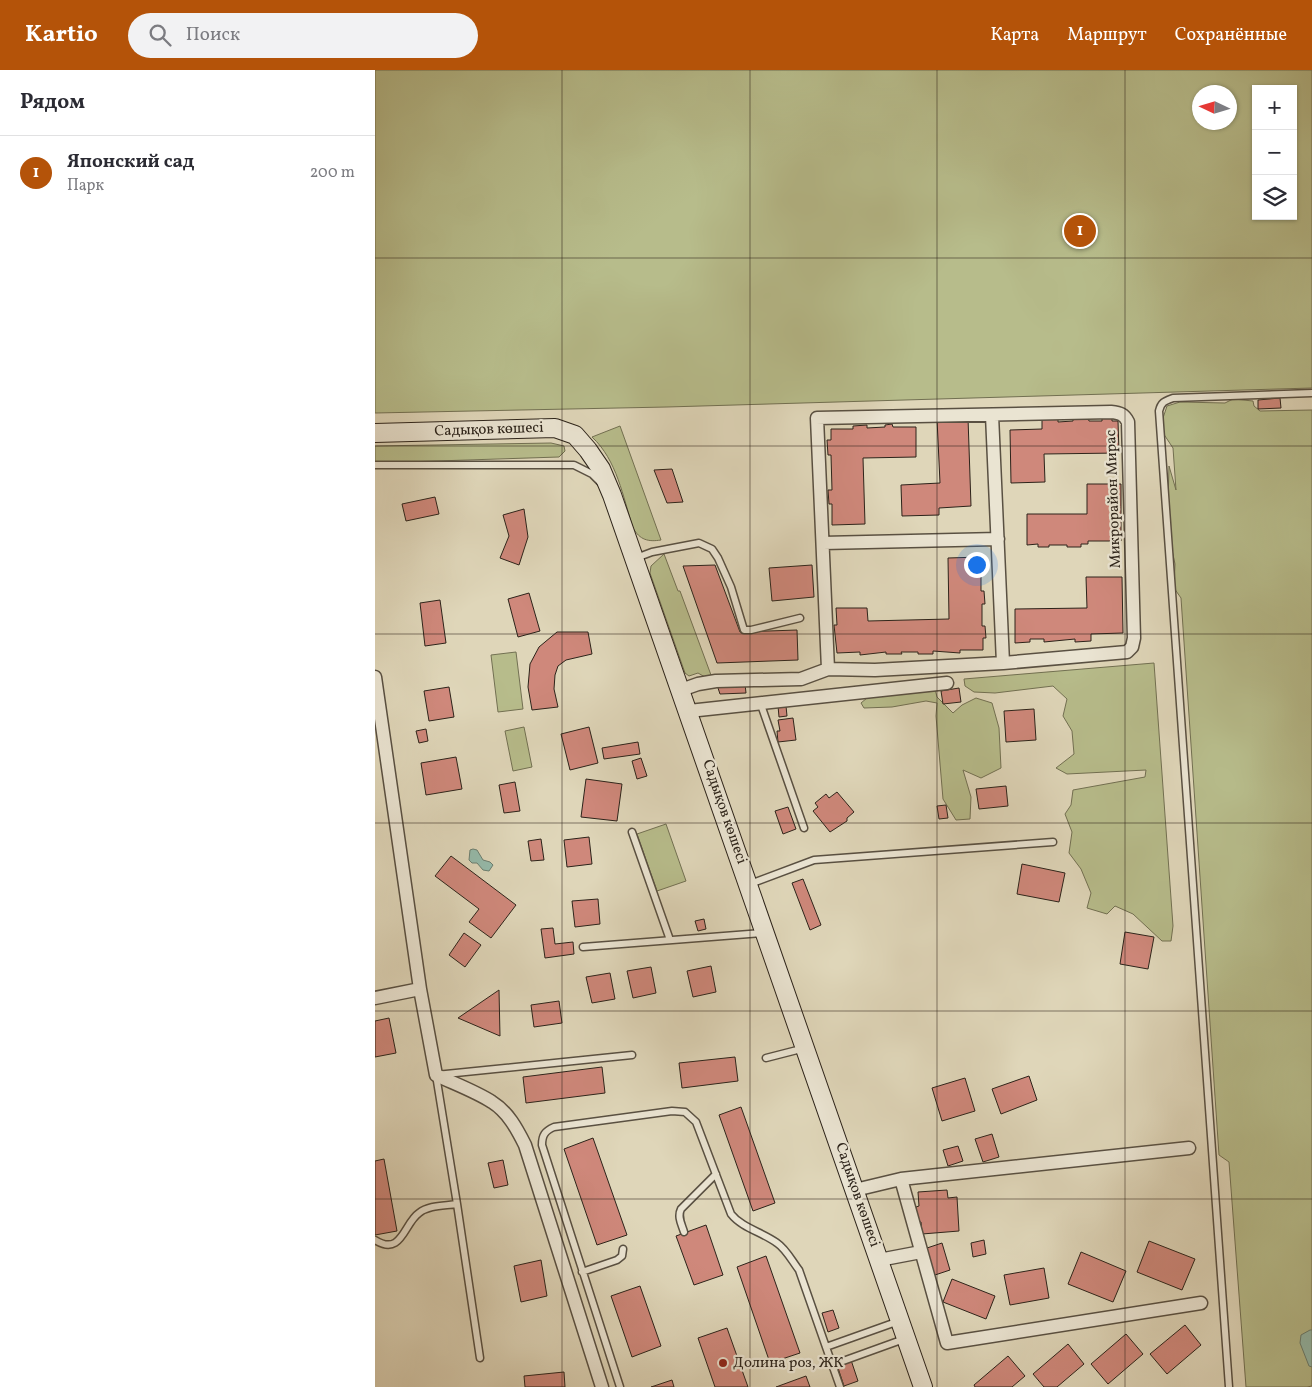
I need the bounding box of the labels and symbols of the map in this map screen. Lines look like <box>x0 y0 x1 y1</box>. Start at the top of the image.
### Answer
north arrow <box>1192 85 1237 130</box>
pin: 1 <box>1064 212 1096 250</box>
street label: Садықов көшесі <box>434 418 544 442</box>
street label: Микрорайон Мирас <box>1101 429 1127 569</box>
your location <box>964 552 990 578</box>
street label: Садықов көшесі <box>696 757 752 867</box>
street label: Садықов көшесі <box>829 1140 885 1250</box>
place label: Долина роз, ЖК <box>733 1353 844 1374</box>
marker: Долина роз, ЖК <box>717 1357 729 1369</box>

